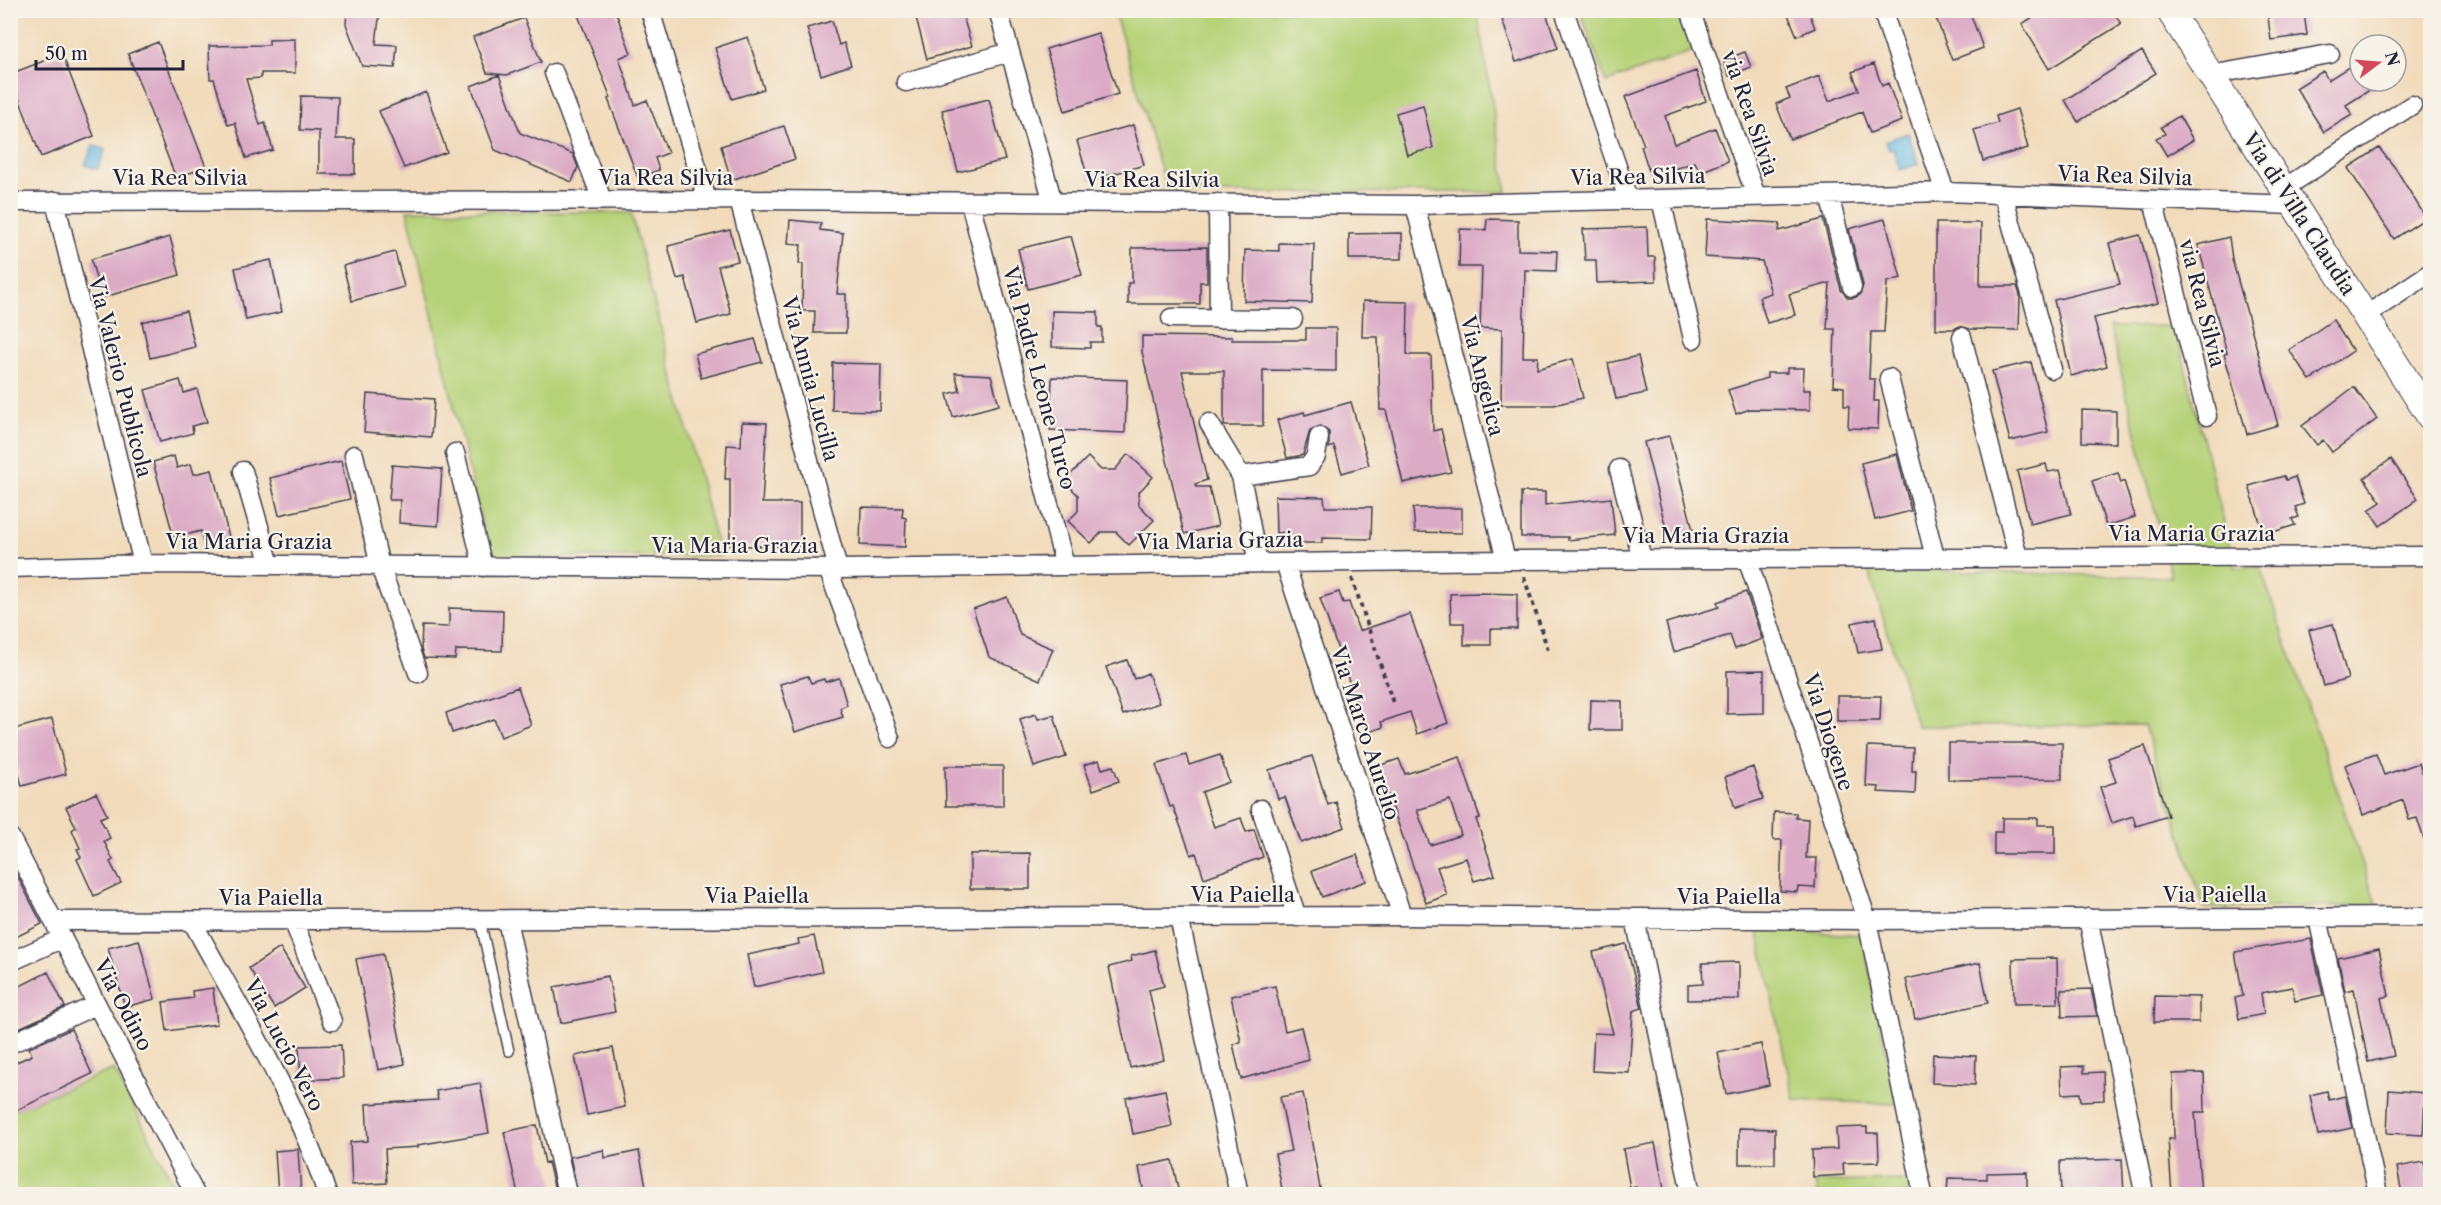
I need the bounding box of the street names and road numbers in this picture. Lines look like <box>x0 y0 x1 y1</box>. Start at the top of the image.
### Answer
street label: via Rea Silvia <box>1717 46 1784 180</box>
street label: Via di Villa Claudia <box>2237 127 2362 301</box>
street label: Via Rea Silvia <box>2056 161 2194 190</box>
street label: Via Rea Silvia <box>1569 163 1707 190</box>
street label: Via Rea Silvia <box>111 165 249 190</box>
street label: Via Rea Silvia <box>597 165 735 190</box>
street label: Via Rea Silvia <box>1083 167 1221 192</box>
street label: via Rea Silvia <box>2174 235 2231 371</box>
street label: Via Padre Leone Turco <box>997 263 1081 492</box>
street label: Via Valerio Publicola <box>83 273 158 481</box>
street label: Via Annia Lucilla <box>776 293 845 465</box>
street label: Via Angelica <box>1455 312 1510 440</box>
street label: Via Maria Grazia <box>2108 521 2276 546</box>
street label: Via Maria Grazia <box>1622 523 1790 548</box>
street label: Via Maria Grazia <box>1135 527 1304 554</box>
street label: Via Maria Grazia <box>165 529 333 554</box>
street label: Via Maria Grazia <box>651 533 819 558</box>
street label: Via Marco Aurelio <box>1325 642 1405 823</box>
street label: Via Diogene <box>1797 669 1859 794</box>
street label: Via Paiella <box>1190 882 1296 907</box>
street label: Via Paiella <box>2162 882 2268 907</box>
street label: Via Paiella <box>704 883 810 908</box>
street label: Via Paiella <box>1676 884 1782 909</box>
street label: Via Paiella <box>218 885 324 910</box>
street label: Via Odino <box>88 954 158 1055</box>
street label: Via Lucio Vero <box>239 973 330 1115</box>

